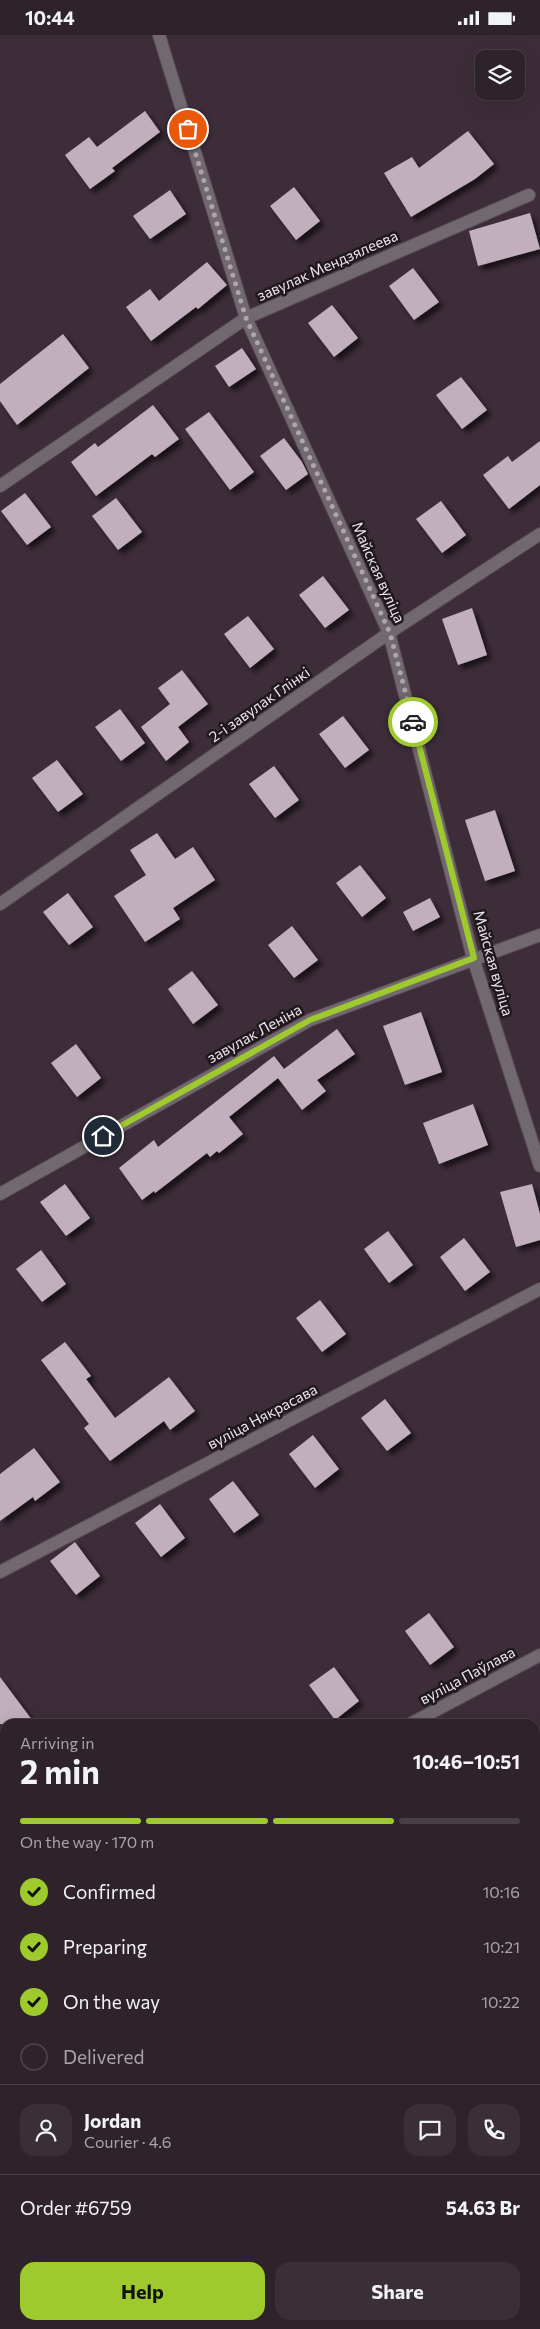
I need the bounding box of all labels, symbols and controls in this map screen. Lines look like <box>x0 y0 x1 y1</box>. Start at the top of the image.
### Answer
text: 10:44 <box>25 6 75 29</box>
map controls <box>475 50 525 100</box>
button: layers <box>475 50 525 100</box>
pin <box>167 108 209 150</box>
icon: bag <box>174 115 202 143</box>
street label: завулак Мендзялеева <box>254 226 400 304</box>
street label: Майская вуліца <box>349 519 409 625</box>
street label: 2-і завулак Глінкі <box>205 663 313 745</box>
courier <box>388 697 438 747</box>
icon: car <box>399 708 427 736</box>
street label: Майская вуліца <box>470 908 518 1018</box>
street label: завулак Леніна <box>204 1000 304 1066</box>
pin <box>82 1115 124 1157</box>
icon: home <box>89 1122 117 1150</box>
street label: вуліца Някрасава <box>204 1379 320 1453</box>
street label: вуліца Паўлава <box>416 1642 518 1708</box>
text: Arriving in <box>20 1733 94 1752</box>
text: 10:46–10:51 <box>413 1750 520 1773</box>
text: 2 min <box>20 1751 100 1791</box>
text: On the way · 170 m <box>20 1832 154 1851</box>
icon: check <box>20 1878 48 1906</box>
text: Confirmed <box>63 1880 156 1903</box>
text: 10:16 <box>482 1882 520 1901</box>
icon: check <box>20 1933 48 1961</box>
text: Preparing <box>63 1935 147 1958</box>
text: 10:21 <box>483 1937 520 1956</box>
icon: check <box>20 1988 48 2016</box>
text: On the way <box>63 1990 160 2013</box>
text: 10:22 <box>481 1992 520 2011</box>
text: Delivered <box>63 2045 144 2068</box>
button: person <box>20 2104 72 2156</box>
button: chat <box>404 2104 456 2156</box>
button: phone <box>468 2104 520 2156</box>
text: Jordan <box>84 2109 141 2132</box>
text: Courier · 4.6 <box>84 2132 171 2151</box>
text: Order #6759 <box>20 2196 132 2219</box>
text: 54.63 Br <box>446 2196 520 2219</box>
button: Help <box>20 2262 265 2320</box>
button: Share <box>275 2262 520 2320</box>

